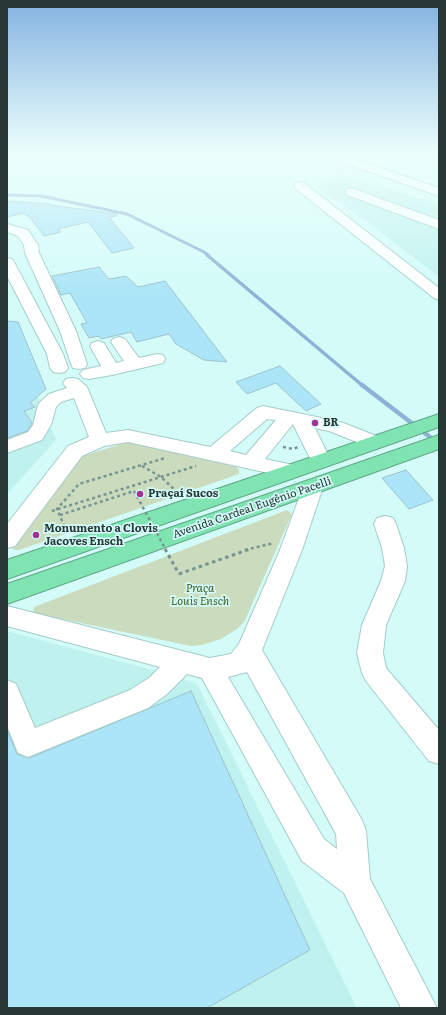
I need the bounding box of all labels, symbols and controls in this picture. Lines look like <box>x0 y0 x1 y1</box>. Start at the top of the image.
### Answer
place label: BR <box>323 416 339 430</box>
marker: BR <box>310 418 320 428</box>
street label: Avenida Cardeal Eugênio Pacelli <box>171 475 333 541</box>
place label: Praçaí Sucos <box>148 487 218 501</box>
marker: Praçaí Sucos <box>135 489 145 499</box>
place label: Monumento a Clovis Jacoves Ensch <box>44 522 158 548</box>
marker: Monumento a Clovis Jacoves Ensch <box>31 530 41 540</box>
park label: Praça Louis Ensch <box>171 582 229 608</box>

